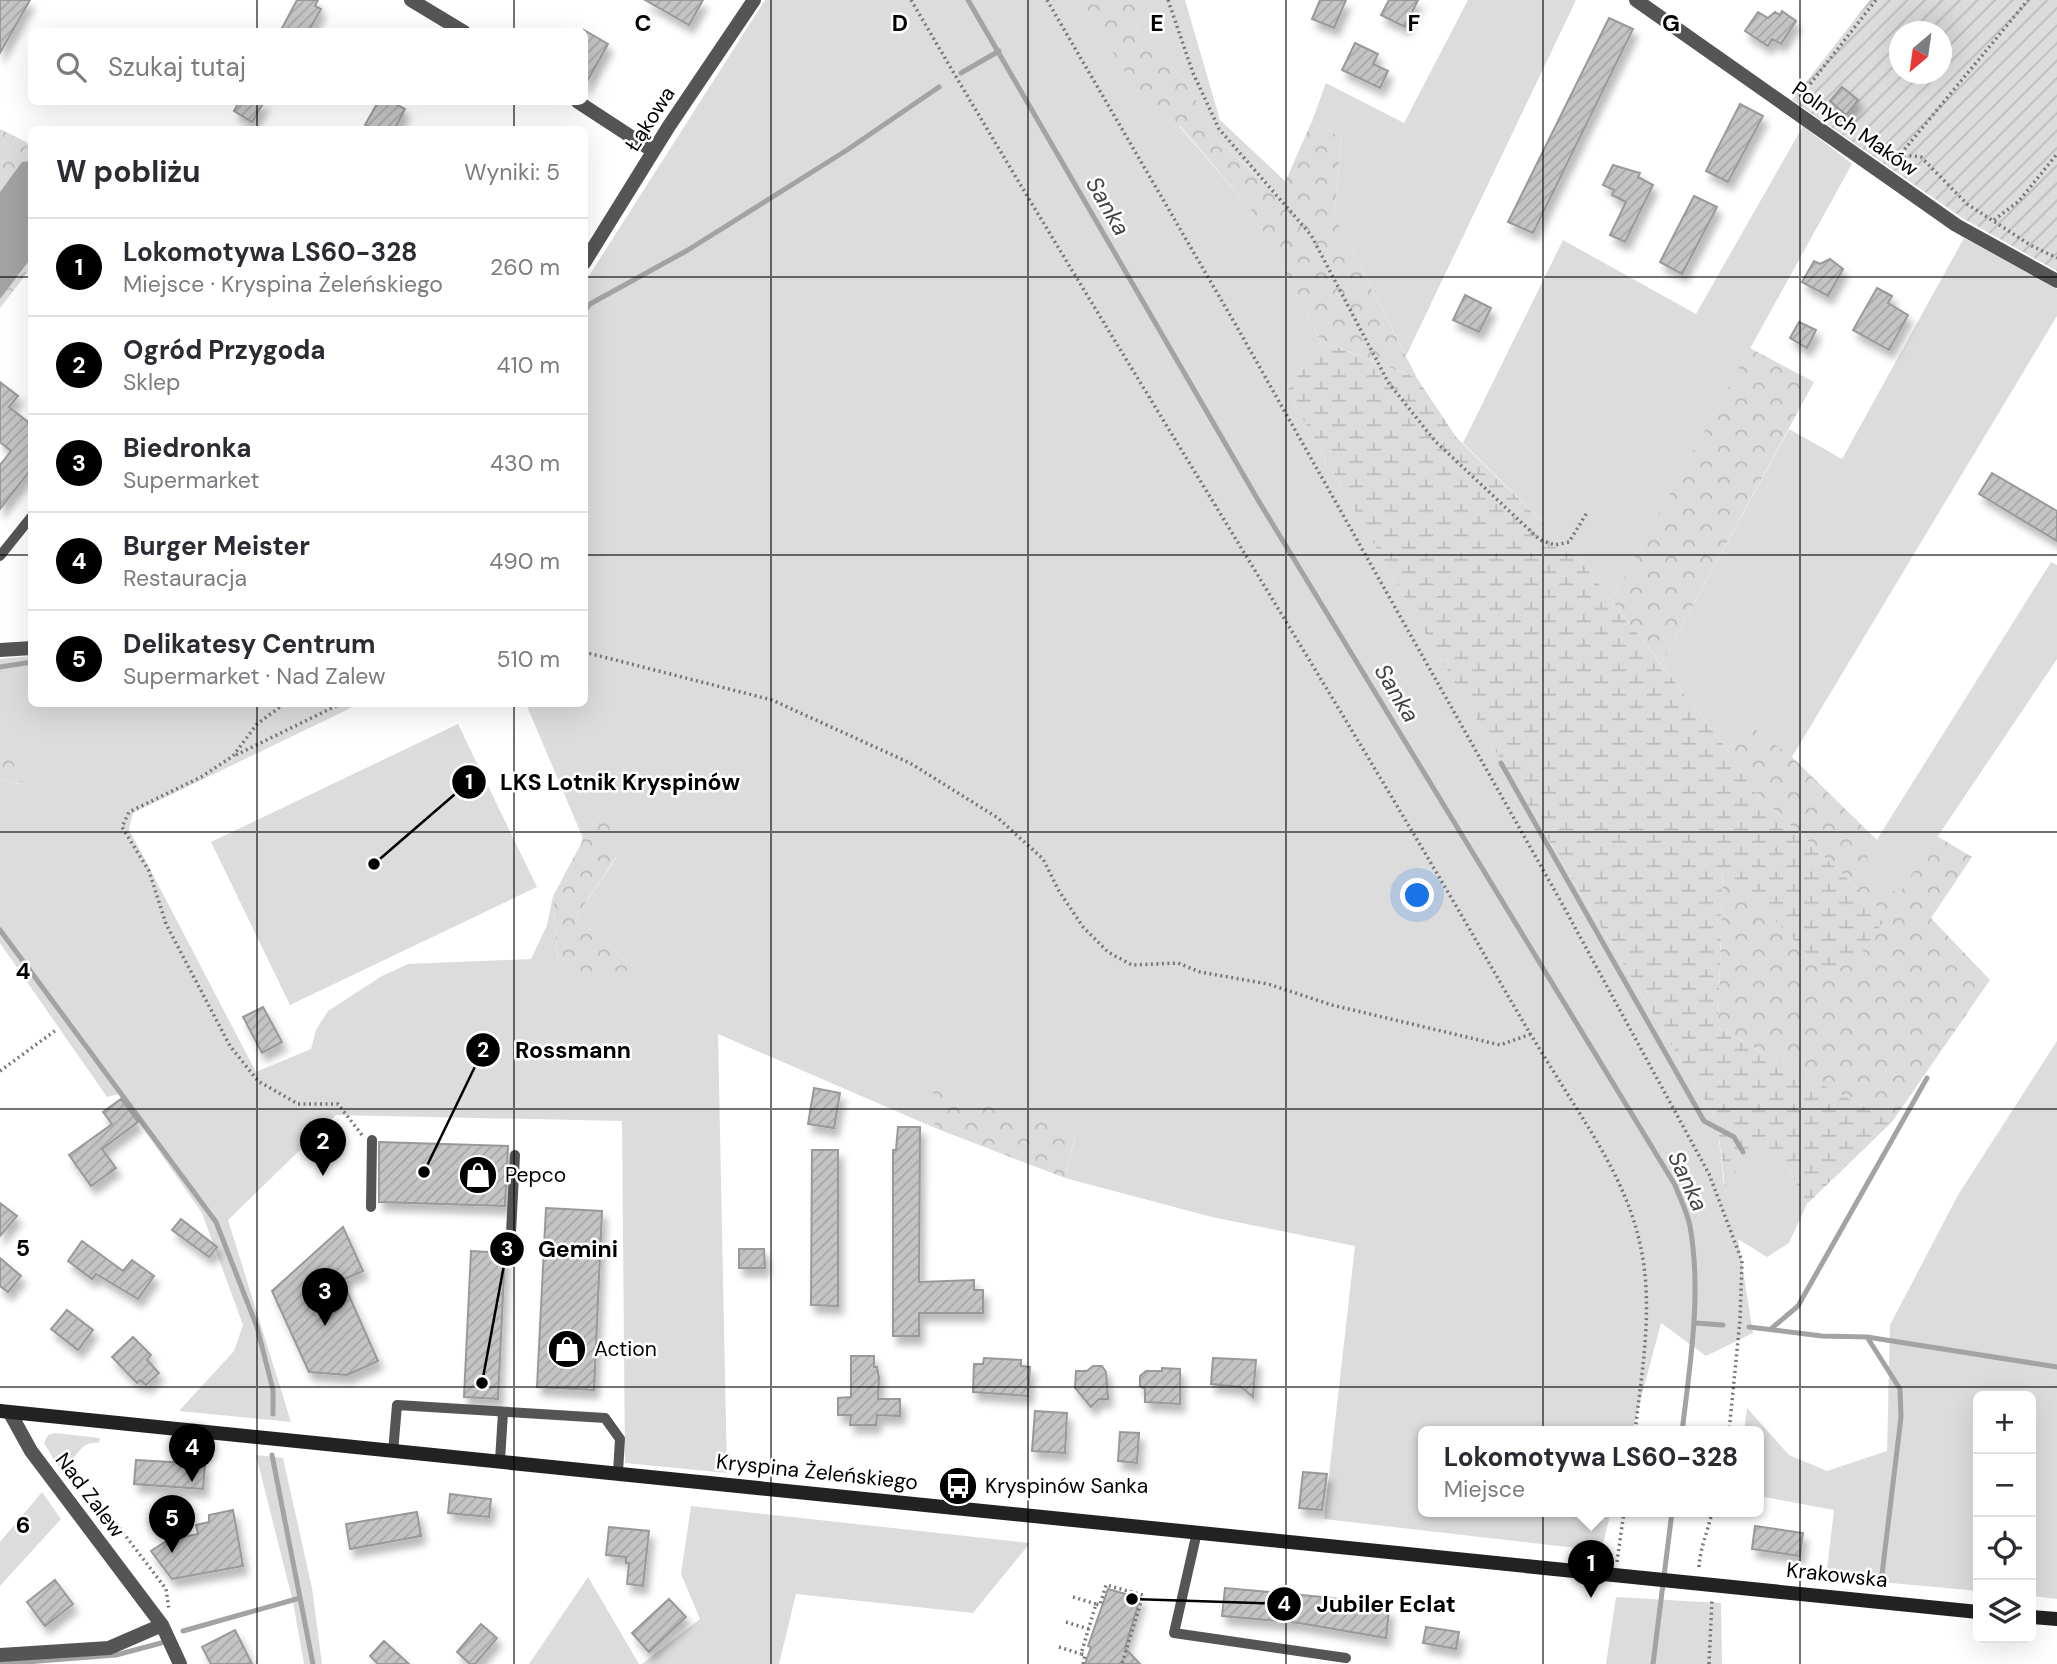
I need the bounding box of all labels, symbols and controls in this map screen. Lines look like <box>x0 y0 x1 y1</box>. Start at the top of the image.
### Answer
text: C <box>635 8 651 38</box>
text: D <box>892 8 908 38</box>
text: E <box>1150 8 1164 38</box>
text: F <box>1408 8 1421 38</box>
text: G <box>1662 8 1680 38</box>
north arrow <box>1889 21 1952 84</box>
search box <box>28 28 588 105</box>
icon: search <box>52 48 90 86</box>
text: Szukaj tutaj <box>108 50 246 84</box>
street label: Polnych Maków <box>1786 75 1924 183</box>
street label: Łąkowa <box>619 81 681 157</box>
text: W pobliżu <box>56 152 201 191</box>
text: Wyniki: 5 <box>464 157 560 187</box>
water label: Sanka <box>1079 171 1137 241</box>
text: Lokomotywa LS60-328 <box>123 235 417 269</box>
text: 1 <box>75 252 83 282</box>
text: 260 m <box>490 252 560 282</box>
text: Miejsce · Kryspina Żeleńskiego <box>123 269 443 299</box>
text: Ogród Przygoda <box>123 333 326 367</box>
text: 2 <box>72 350 86 380</box>
text: 410 m <box>497 350 560 380</box>
text: Sklep <box>123 367 181 397</box>
text: Biedronka <box>123 431 252 465</box>
text: 3 <box>72 448 86 478</box>
text: 430 m <box>490 448 560 478</box>
text: Supermarket <box>123 465 259 495</box>
text: Burger Meister <box>123 529 310 563</box>
text: 4 <box>72 546 86 576</box>
text: 490 m <box>489 546 560 576</box>
text: Restauracja <box>123 563 247 593</box>
text: Delikatesy Centrum <box>123 627 376 661</box>
text: 5 <box>72 644 86 674</box>
text: 510 m <box>496 644 560 674</box>
water label: Sanka <box>1368 658 1426 728</box>
text: Supermarket · Nad Zalew <box>123 661 385 691</box>
callout: LKS Lotnik Kryspinów <box>451 760 754 804</box>
text: LKS Lotnik Kryspinów <box>500 767 740 797</box>
text: 1 <box>465 768 473 796</box>
your location <box>1400 878 1434 912</box>
text: 4 <box>16 956 31 986</box>
callout: Rossmann <box>466 1028 645 1072</box>
text: Rossmann <box>515 1035 631 1065</box>
text: 2 <box>477 1036 489 1064</box>
pin: 2 <box>300 1118 346 1176</box>
water label: Sanka <box>1661 1146 1715 1216</box>
shop icon: Pepco <box>457 1154 499 1196</box>
place label: Pepco <box>505 1161 566 1189</box>
callout: Gemini <box>489 1227 633 1271</box>
text: 5 <box>16 1233 30 1263</box>
text: Gemini <box>538 1234 618 1264</box>
text: 3 <box>501 1235 513 1263</box>
pin: 3 <box>302 1268 348 1326</box>
shop icon: Action <box>546 1328 588 1370</box>
place label: Action <box>594 1335 657 1363</box>
map controls <box>1973 1391 2036 1643</box>
button: + <box>1973 1391 2036 1454</box>
pin: 4 <box>169 1424 215 1482</box>
popup <box>1418 1426 1764 1517</box>
text: Lokomotywa LS60-328 <box>1444 1440 1738 1474</box>
street label: Nad Zalew <box>49 1447 131 1543</box>
street label: Kryspina Żeleńskiego <box>715 1447 919 1497</box>
button: − <box>1973 1454 2036 1517</box>
bus stop icon: Kryspinów Sanka <box>937 1465 979 1507</box>
place label: Kryspinów Sanka <box>985 1472 1148 1500</box>
text: Miejsce <box>1444 1474 1525 1504</box>
pin: 5 <box>149 1495 195 1553</box>
text: 6 <box>16 1510 30 1540</box>
button: locate <box>1973 1517 2036 1580</box>
pin: 1 <box>1568 1540 1614 1598</box>
street label: Krakowska <box>1785 1556 1889 1594</box>
button: layers <box>1973 1580 2036 1643</box>
callout: Jubiler Eclat <box>1267 1582 1469 1626</box>
text: Jubiler Eclat <box>1316 1589 1456 1619</box>
text: 4 <box>1277 1590 1291 1618</box>

